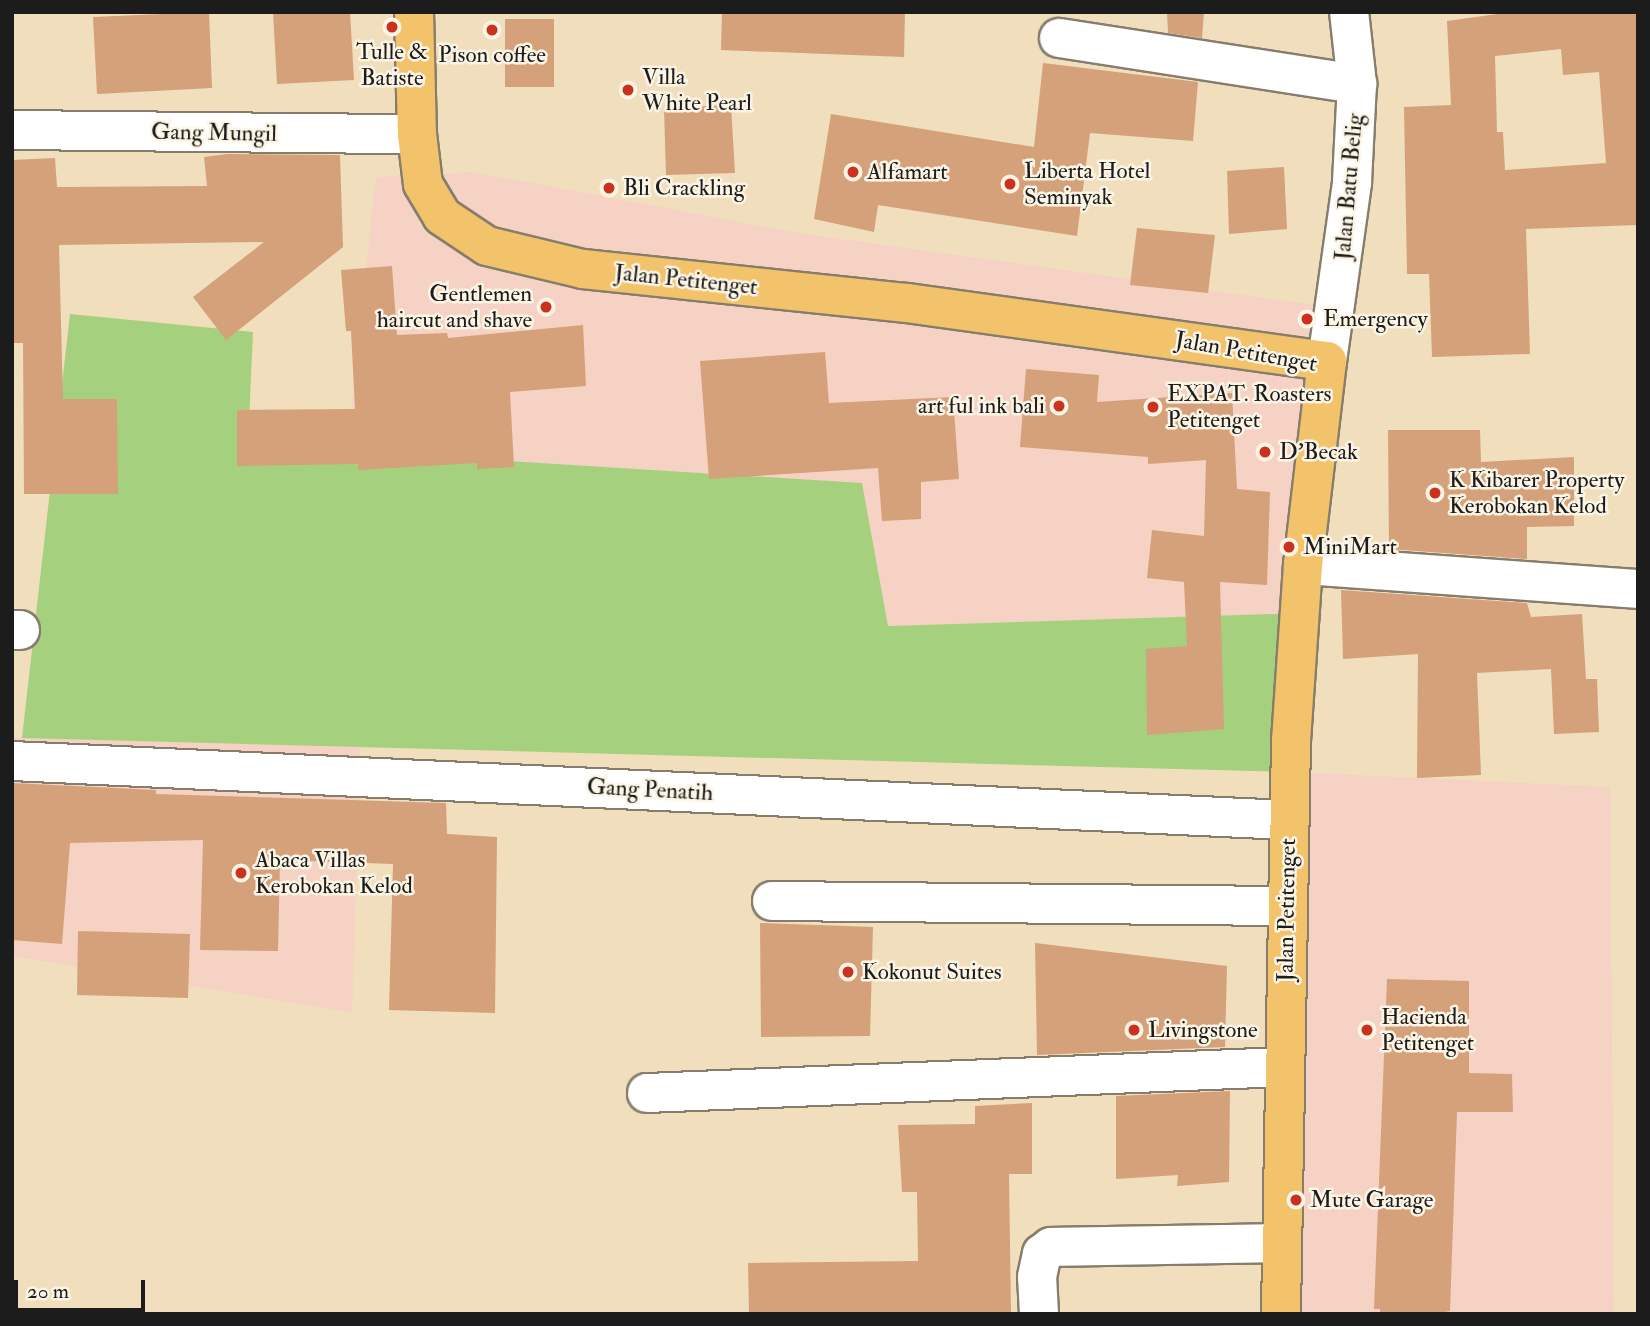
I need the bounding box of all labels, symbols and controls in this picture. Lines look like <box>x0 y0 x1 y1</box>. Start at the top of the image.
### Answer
marker: Tulle & Batiste <box>384 19 400 35</box>
marker: Pison coffee <box>484 22 500 38</box>
place label: Tulle & Batiste <box>356 38 428 92</box>
place label: Pison coffee <box>438 41 546 69</box>
place label: Villa White Pearl <box>642 63 752 117</box>
marker: Villa White Pearl <box>620 82 636 98</box>
street label: Jalan Batu Belig <box>1329 113 1369 261</box>
street label: Gang Mungil <box>151 118 277 148</box>
place label: Liberta Hotel Seminyak <box>1024 157 1150 211</box>
place label: Alfamart <box>867 158 948 186</box>
marker: Alfamart <box>845 164 861 180</box>
place label: Bli Crackling <box>623 174 745 202</box>
marker: Liberta Hotel Seminyak <box>1002 176 1018 192</box>
marker: Bli Crackling <box>601 180 617 196</box>
street label: Jalan Petitenget <box>613 259 759 301</box>
place label: Gentlemen haircut and shave <box>377 280 532 334</box>
marker: Gentlemen haircut and shave <box>538 299 554 315</box>
place label: Emergency <box>1323 305 1428 333</box>
marker: Emergency <box>1297 309 1317 329</box>
street label: Jalan Petitenget <box>1173 326 1319 378</box>
place label: EXPAT. Roasters Petitenget <box>1167 380 1331 434</box>
place label: art ful ink bali <box>918 392 1045 420</box>
marker: art ful ink bali <box>1051 398 1067 414</box>
marker: EXPAT. Roasters Petitenget <box>1145 399 1161 415</box>
place label: D'Becak <box>1279 438 1358 466</box>
marker: D'Becak <box>1257 444 1273 460</box>
place label: K Kibarer Property Kerobokan Kelod <box>1449 466 1624 520</box>
marker: K Kibarer Property Kerobokan Kelod <box>1427 485 1443 501</box>
place label: MiniMart <box>1303 533 1397 561</box>
marker: MiniMart <box>1281 539 1297 555</box>
street label: Gang Penatih <box>586 773 714 807</box>
street label: Jalan Petitenget <box>1272 838 1302 982</box>
place label: Abaca Villas Kerobokan Kelod <box>255 846 413 900</box>
marker: Abaca Villas Kerobokan Kelod <box>233 865 249 881</box>
place label: Kokonut Suites <box>862 958 1002 986</box>
marker: Kokonut Suites <box>840 964 856 980</box>
place label: Hacienda Petitenget <box>1381 1003 1474 1057</box>
place label: Livingstone <box>1148 1016 1258 1044</box>
marker: Livingstone <box>1126 1022 1142 1038</box>
marker: Hacienda Petitenget <box>1359 1022 1375 1038</box>
place label: Mute Garage <box>1310 1186 1433 1214</box>
marker: Mute Garage <box>1288 1192 1304 1208</box>
scale bar <box>18 1266 149 1310</box>
text: 20 m <box>27 1278 69 1305</box>

